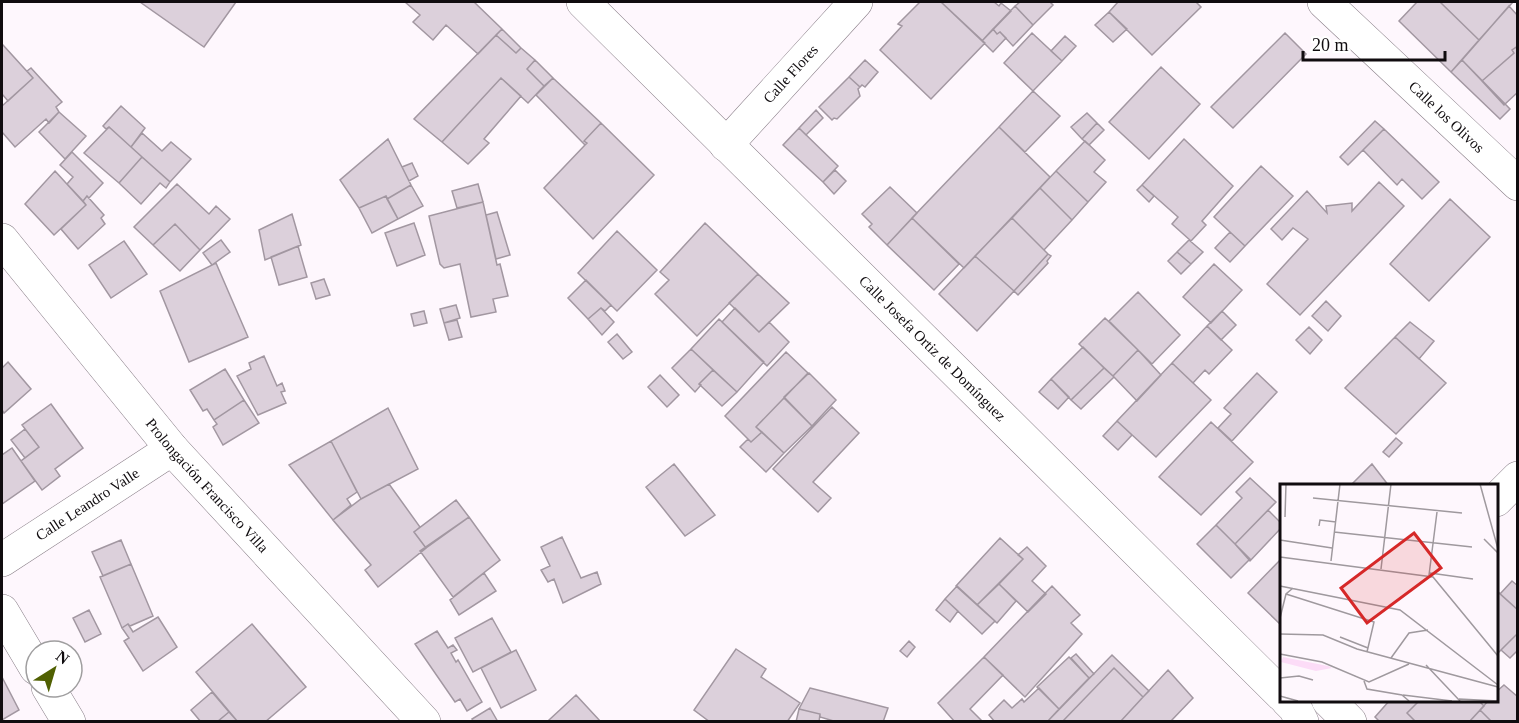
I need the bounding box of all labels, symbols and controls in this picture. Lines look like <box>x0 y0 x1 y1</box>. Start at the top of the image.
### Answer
scale bar <box>1303 24 1446 62</box>
text: 20 m <box>1312 35 1349 55</box>
street label: Calle Flores <box>760 41 821 106</box>
street label: Calle los Olivos <box>1406 78 1487 156</box>
street label: Calle Josefa Ortiz de Domínguez <box>856 273 1009 424</box>
street label: Prolongación Francisco Villa <box>143 415 272 556</box>
street label: Calle Leandro Valle <box>33 465 142 544</box>
inset map <box>1280 484 1498 702</box>
north arrow <box>24 639 84 699</box>
text: N <box>53 647 73 668</box>

